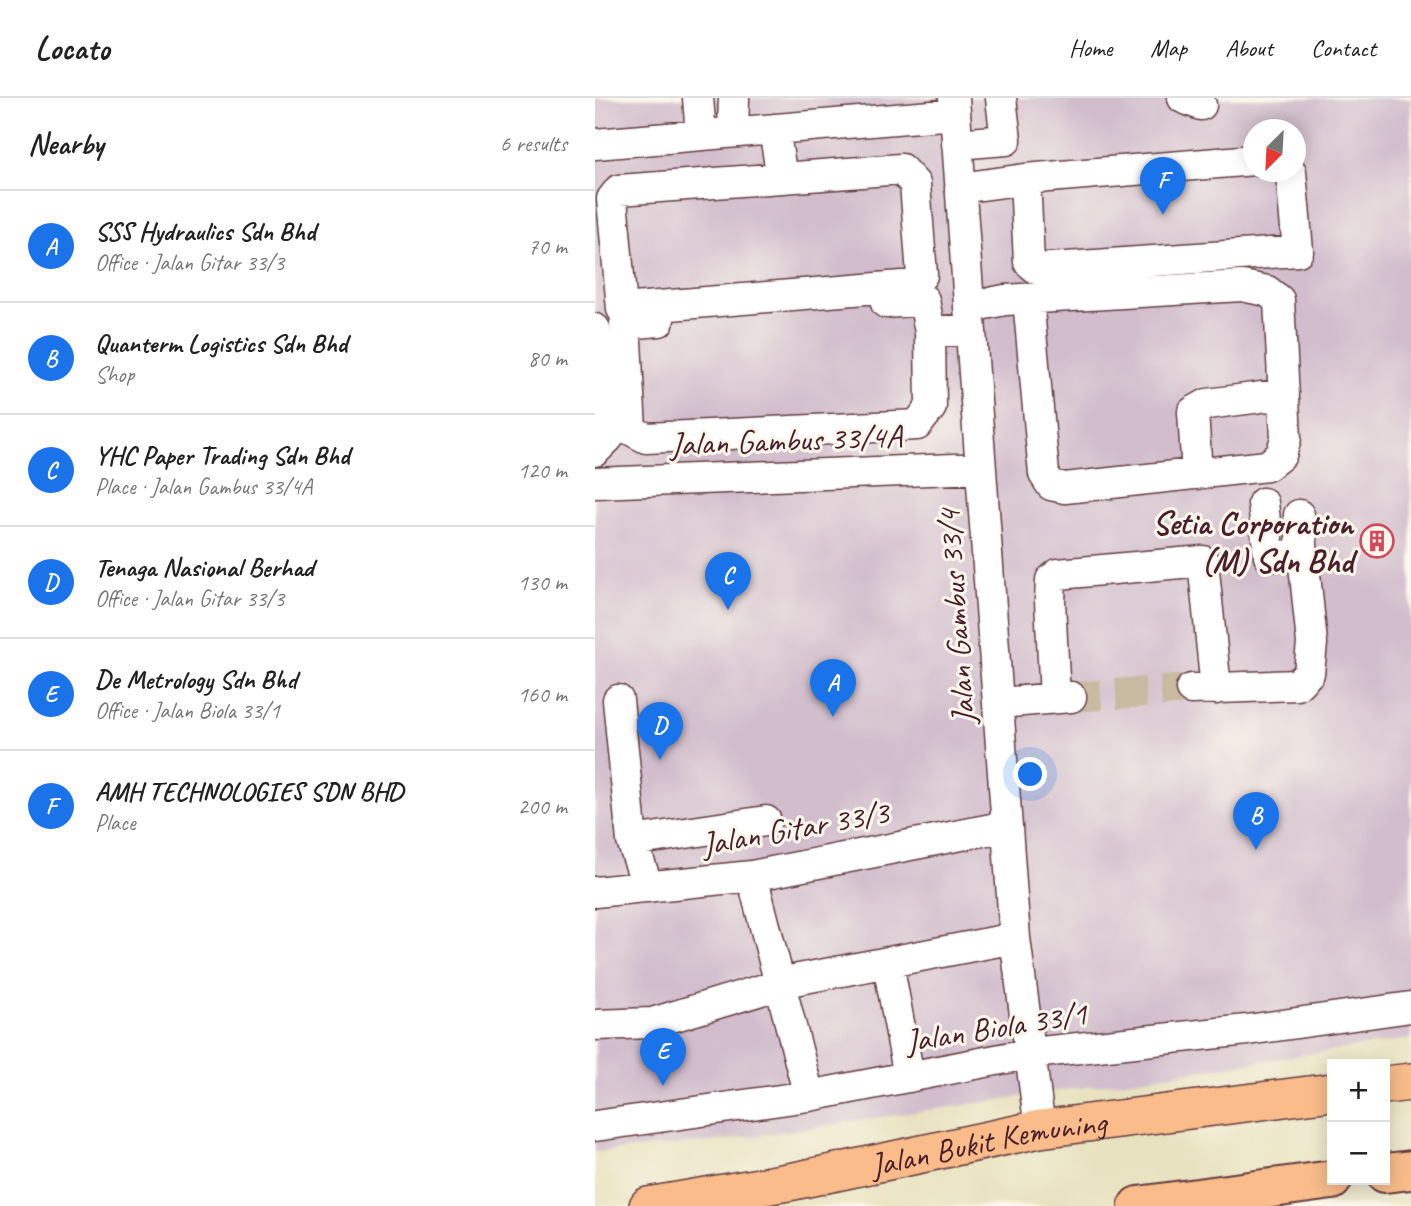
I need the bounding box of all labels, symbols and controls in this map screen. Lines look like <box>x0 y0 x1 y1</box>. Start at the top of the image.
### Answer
text: Locato <box>35 27 109 69</box>
text: Home <box>1069 33 1112 63</box>
text: Map <box>1150 33 1187 63</box>
text: About <box>1225 33 1273 63</box>
text: Contact <box>1311 33 1376 63</box>
north arrow <box>1243 119 1306 182</box>
text: Nearby <box>28 125 104 163</box>
text: 6 results <box>500 129 567 158</box>
pin: F <box>1140 157 1186 215</box>
text: SSS Hydraulics Sdn Bhd <box>95 215 315 248</box>
text: A <box>45 232 57 261</box>
text: 70 m <box>528 232 567 261</box>
text: Office · Jalan Gitar 33/3 <box>95 248 284 277</box>
text: Quanterm Logistics Sdn Bhd <box>95 327 347 360</box>
text: B <box>45 344 57 373</box>
text: 80 m <box>528 344 567 373</box>
text: Shop <box>95 360 134 389</box>
street label: Jalan Gambus 33/4A <box>667 415 904 465</box>
text: YHC Paper Trading Sdn Bhd <box>95 439 349 472</box>
text: C <box>46 456 56 485</box>
text: 120 m <box>518 456 567 485</box>
text: Place · Jalan Gambus 33/4A <box>95 472 312 501</box>
place label: Setia Corporation (M) Sdn Bhd <box>1152 502 1359 582</box>
street label: Jalan Gambus 33/4 <box>927 505 985 728</box>
building icon: Setia Corporation (M) Sdn Bhd <box>1358 522 1396 560</box>
text: Tenaga Nasional Berhad <box>95 551 314 584</box>
pin: C <box>705 552 751 610</box>
text: D <box>44 568 58 597</box>
text: 130 m <box>518 568 567 597</box>
text: Office · Jalan Gitar 33/3 <box>95 584 284 613</box>
pin: A <box>810 659 856 717</box>
text: De Metrology Sdn Bhd <box>95 663 297 696</box>
text: E <box>45 680 57 709</box>
text: 160 m <box>518 680 567 709</box>
text: Office · Jalan Biola 33/1 <box>95 696 280 725</box>
pin: D <box>637 702 683 760</box>
your location <box>1013 757 1047 791</box>
text: AMH TECHNOLOGIES SDN BHD <box>95 775 403 808</box>
street label: Jalan Gitar 33/3 <box>696 791 894 865</box>
text: F <box>46 792 56 821</box>
text: 200 m <box>518 792 567 821</box>
pin: B <box>1233 792 1279 850</box>
text: Place <box>95 808 135 837</box>
street label: Jalan Biola 33/1 <box>901 992 1092 1062</box>
pin: E <box>640 1028 686 1086</box>
map controls <box>1327 1059 1390 1185</box>
button: + <box>1327 1059 1390 1122</box>
street label: Jalan Bukit Kemuning <box>864 1101 1111 1187</box>
button: − <box>1327 1122 1390 1185</box>

